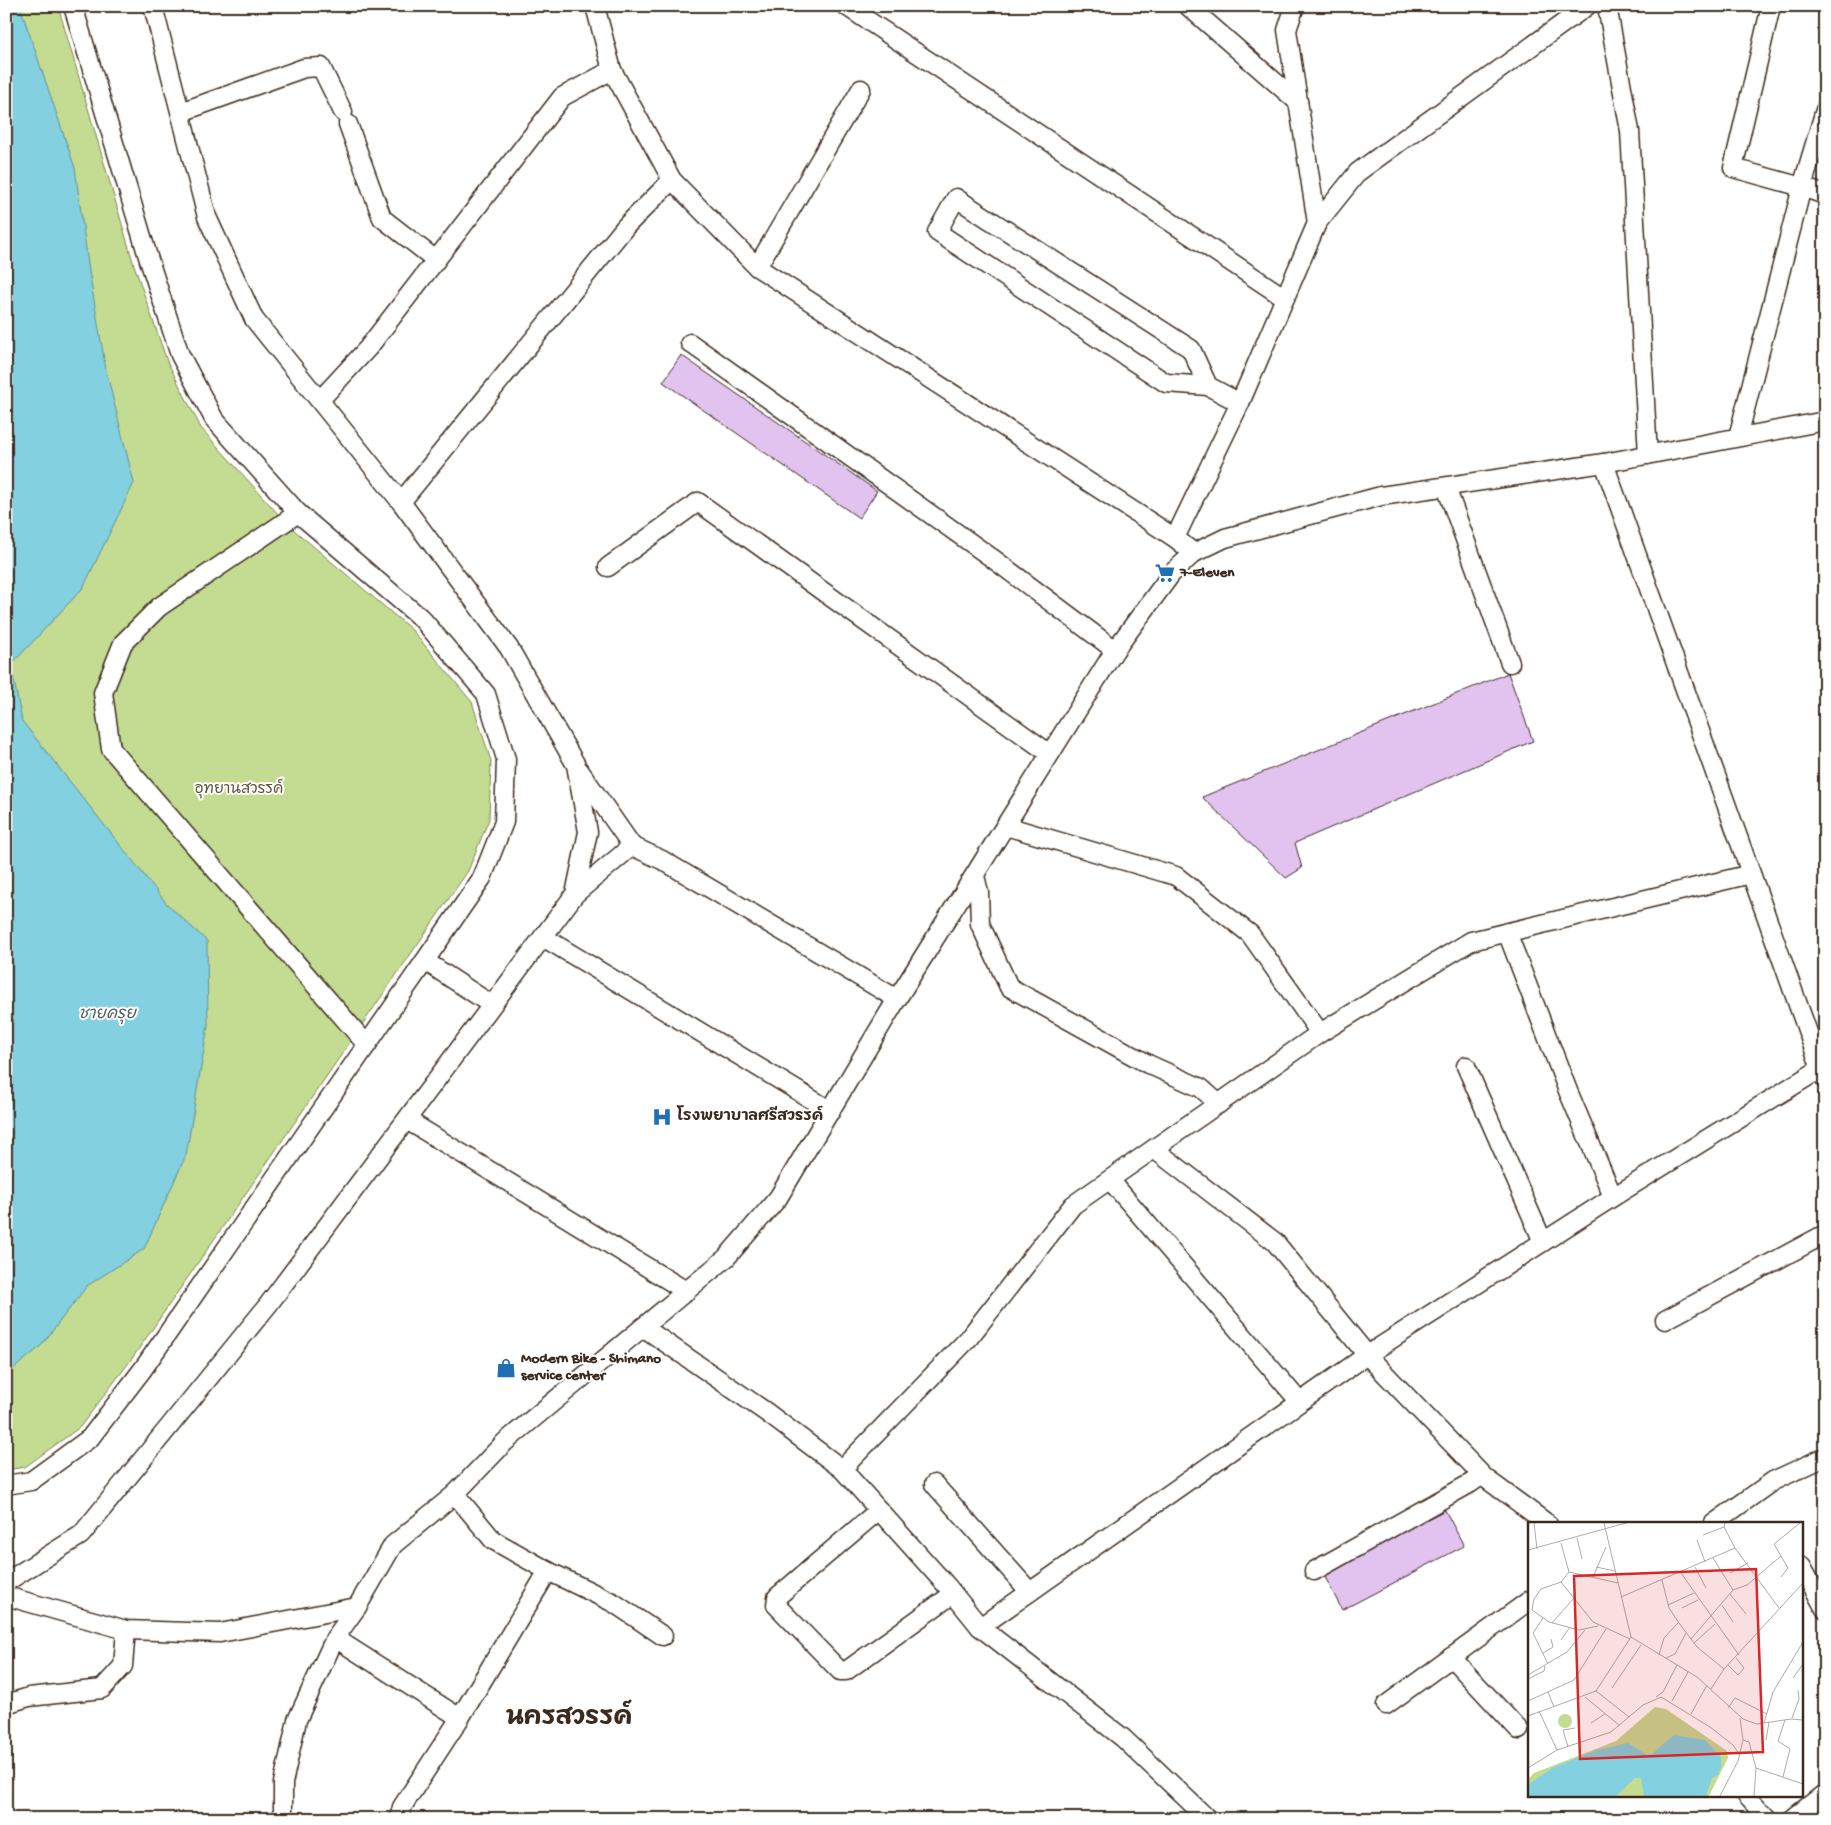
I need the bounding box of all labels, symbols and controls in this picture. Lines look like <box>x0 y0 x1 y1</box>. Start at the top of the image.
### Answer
supermarket icon: 7-Eleven <box>1154 562 1176 584</box>
place label: 7-Eleven <box>1179 564 1235 582</box>
park label: อุทยานสวรรค์ <box>195 778 283 799</box>
water label: ชายครุย <box>78 1006 137 1025</box>
place label: โรงพยาบาลศรีสวรรค์ <box>676 1105 823 1126</box>
hospital icon: โรงพยาบาลศรีสวรรค์ <box>651 1106 673 1128</box>
place label: Modern Bike - Shimano service center <box>521 1350 661 1385</box>
shop icon: Modern Bike - Shimano service center <box>495 1357 517 1379</box>
inset map <box>1528 1522 1804 1798</box>
district label: นครสวรรค์ <box>506 1699 632 1734</box>

